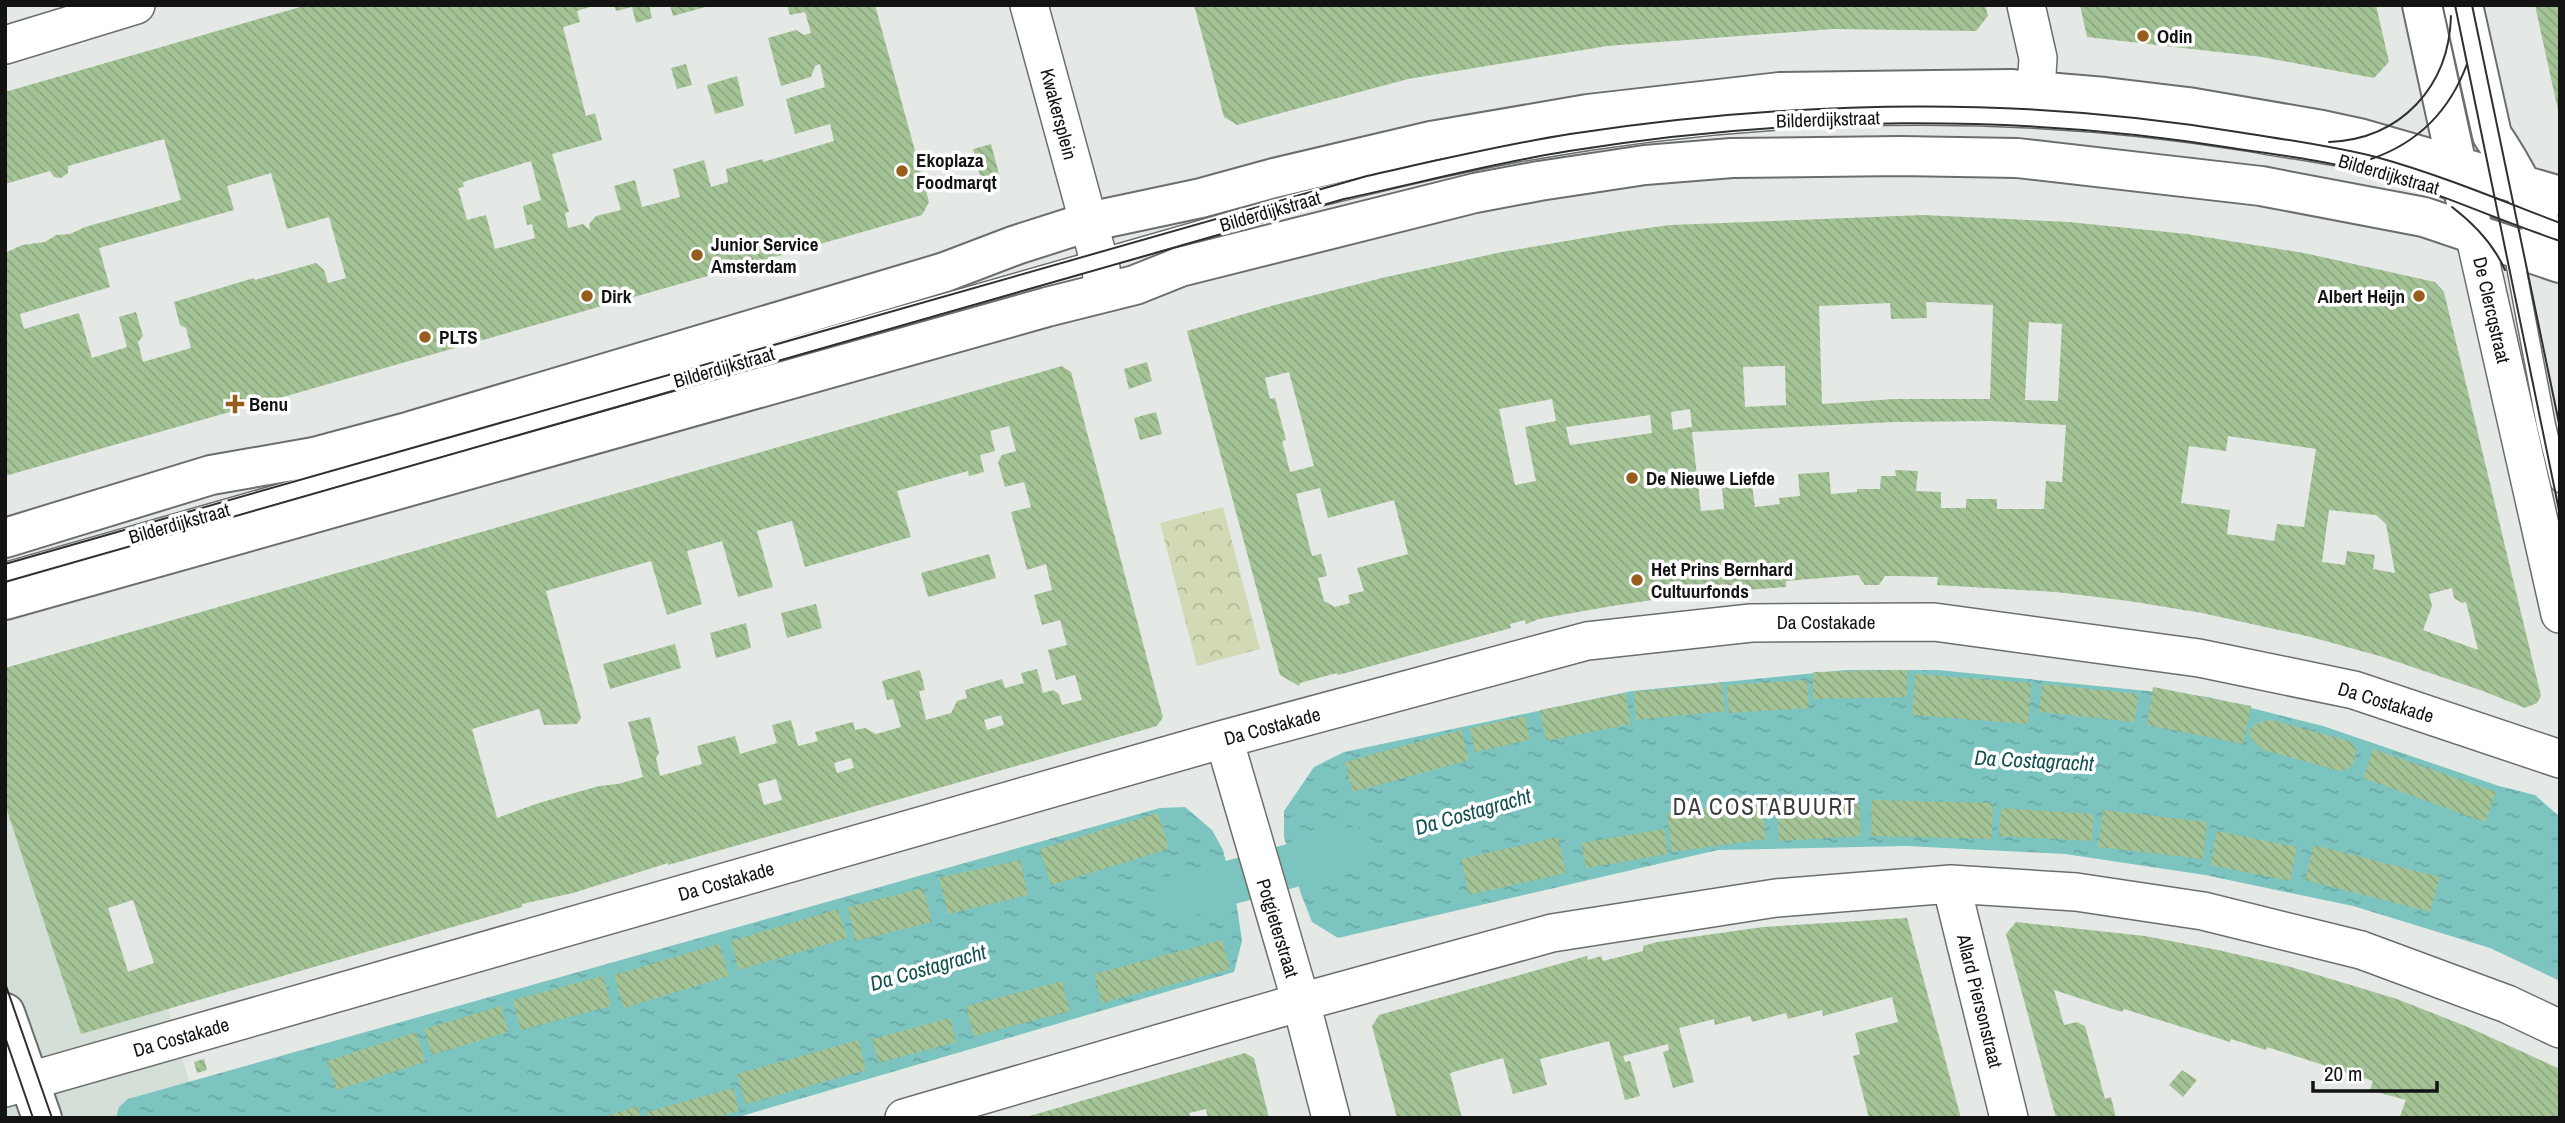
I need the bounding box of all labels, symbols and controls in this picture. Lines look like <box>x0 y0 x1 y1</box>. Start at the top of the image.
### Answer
place label: Odin <box>2157 23 2193 49</box>
marker: Odin <box>2135 28 2151 44</box>
street label: Kwakersplein <box>1034 65 1084 163</box>
street label: Bilderdijkstraat <box>1776 104 1881 134</box>
place label: Ekoplaza Foodmarqt <box>916 147 997 195</box>
street label: Bilderdijkstraat <box>2335 147 2443 201</box>
marker: Ekoplaza Foodmarqt <box>894 163 910 179</box>
street label: Bilderdijkstraat <box>1216 184 1324 238</box>
place label: Junior Service Amsterdam <box>711 231 819 279</box>
marker: Junior Service Amsterdam <box>689 247 705 263</box>
street label: De Clercqstraat <box>2467 254 2517 366</box>
place label: Dirk <box>601 283 632 309</box>
place label: Albert Heijn <box>2318 283 2405 309</box>
marker: Dirk <box>579 288 595 304</box>
marker: Albert Heijn <box>2411 288 2427 304</box>
place label: PLTS <box>439 324 478 350</box>
marker: PLTS <box>417 329 433 345</box>
street label: Bilderdijkstraat <box>670 340 778 394</box>
place label: Benu <box>249 391 288 417</box>
marker: Benu <box>227 396 243 412</box>
place label: De Nieuwe Liefde <box>1646 465 1775 491</box>
marker: De Nieuwe Liefde <box>1624 470 1640 486</box>
street label: Bilderdijkstraat <box>125 496 233 550</box>
place label: Het Prins Bernhard Cultuurfonds <box>1651 556 1793 604</box>
marker: Het Prins Bernhard Cultuurfonds <box>1629 572 1645 588</box>
street label: Da Costakade <box>1777 609 1875 635</box>
street label: Da Costakade <box>2335 675 2437 729</box>
street label: Da Costakade <box>1221 701 1323 751</box>
water label: Da Costagracht <box>1974 743 2096 778</box>
water label: Da Costagracht <box>1411 781 1536 842</box>
district label: DA COSTABUURT <box>1673 791 1857 822</box>
street label: Da Costakade <box>675 855 777 907</box>
street label: Potgieterstraat <box>1251 875 1306 981</box>
street label: Allard Piersonstraat <box>1951 931 2009 1071</box>
water label: Da Costagracht <box>866 937 991 998</box>
street label: Da Costakade <box>130 1011 232 1063</box>
scale bar <box>2313 1050 2437 1094</box>
text: 20 m <box>2324 1059 2362 1088</box>

